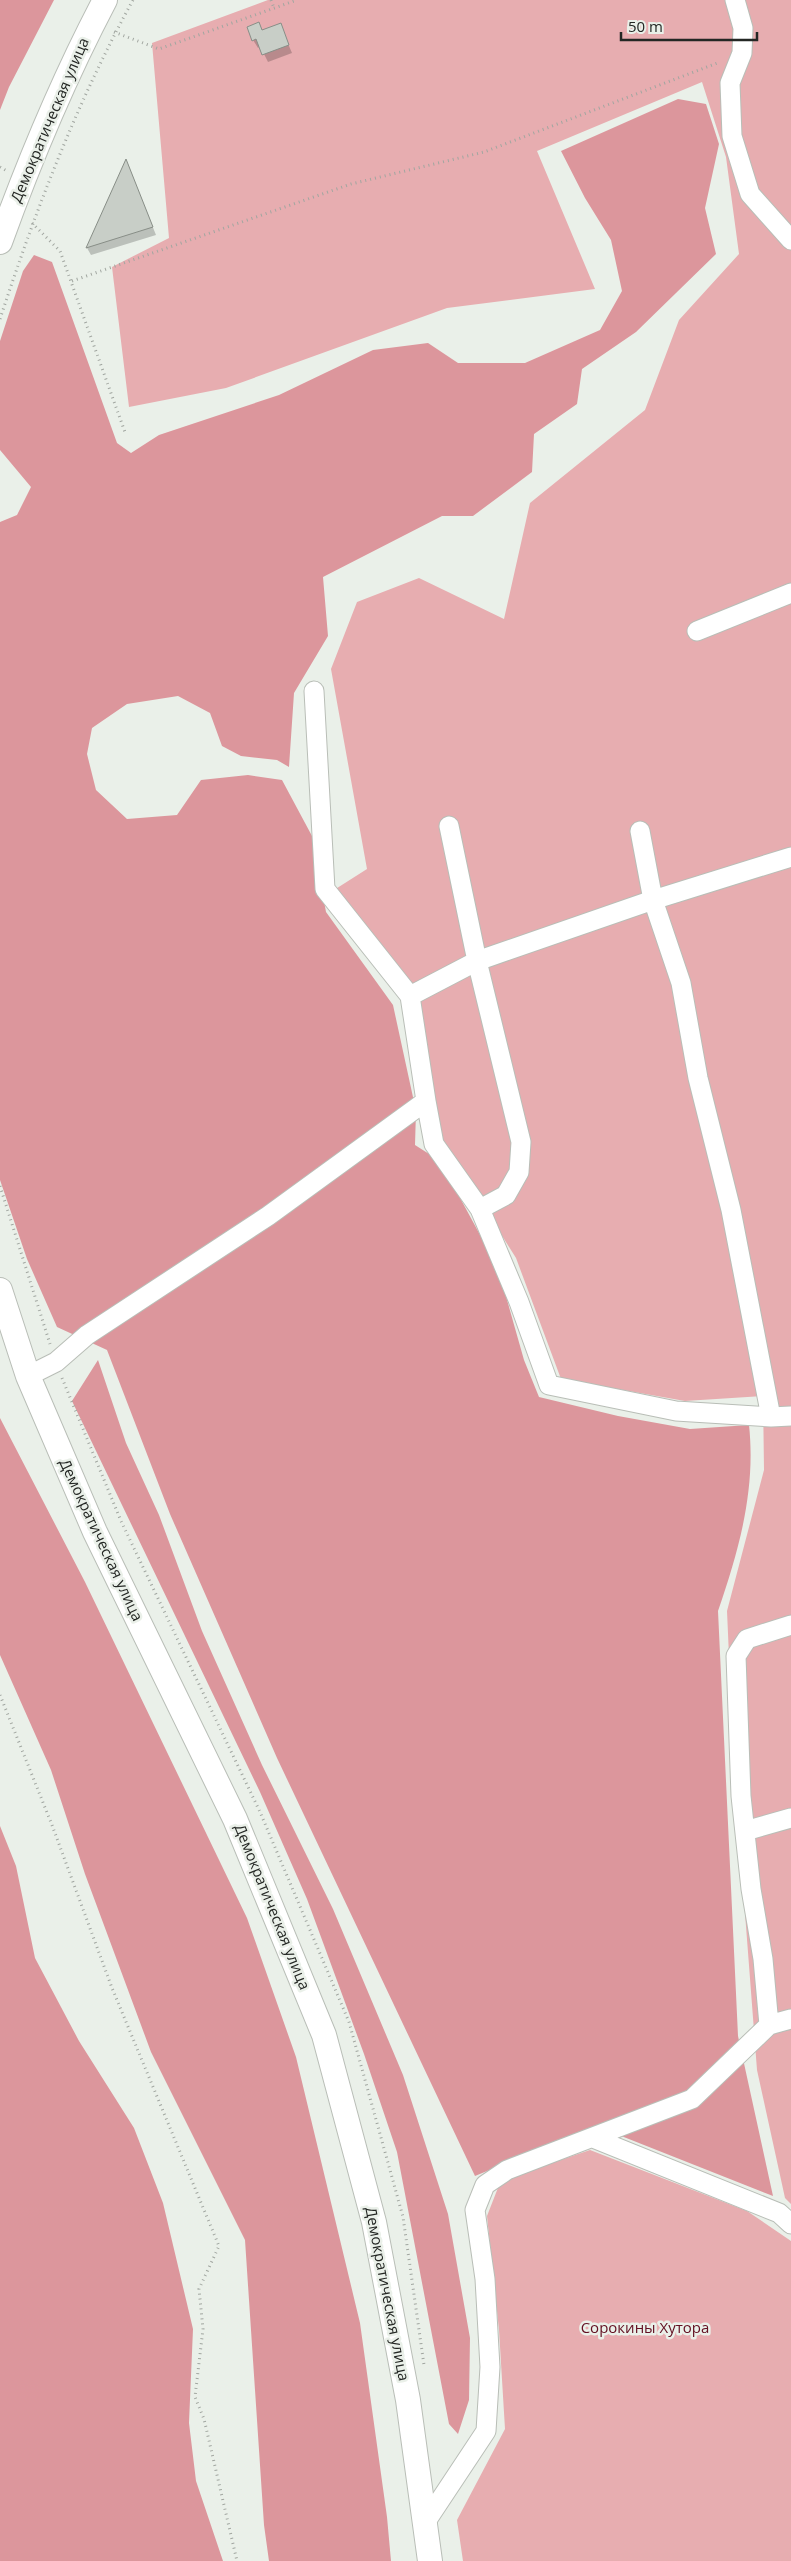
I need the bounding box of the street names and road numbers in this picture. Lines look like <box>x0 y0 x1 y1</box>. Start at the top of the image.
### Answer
street label: Демократическая улица <box>5 34 93 205</box>
street label: Демократическая улица <box>55 1455 148 1624</box>
street label: Демократическая улица <box>231 1821 315 1992</box>
street label: Демократическая улица <box>361 2205 415 2383</box>

